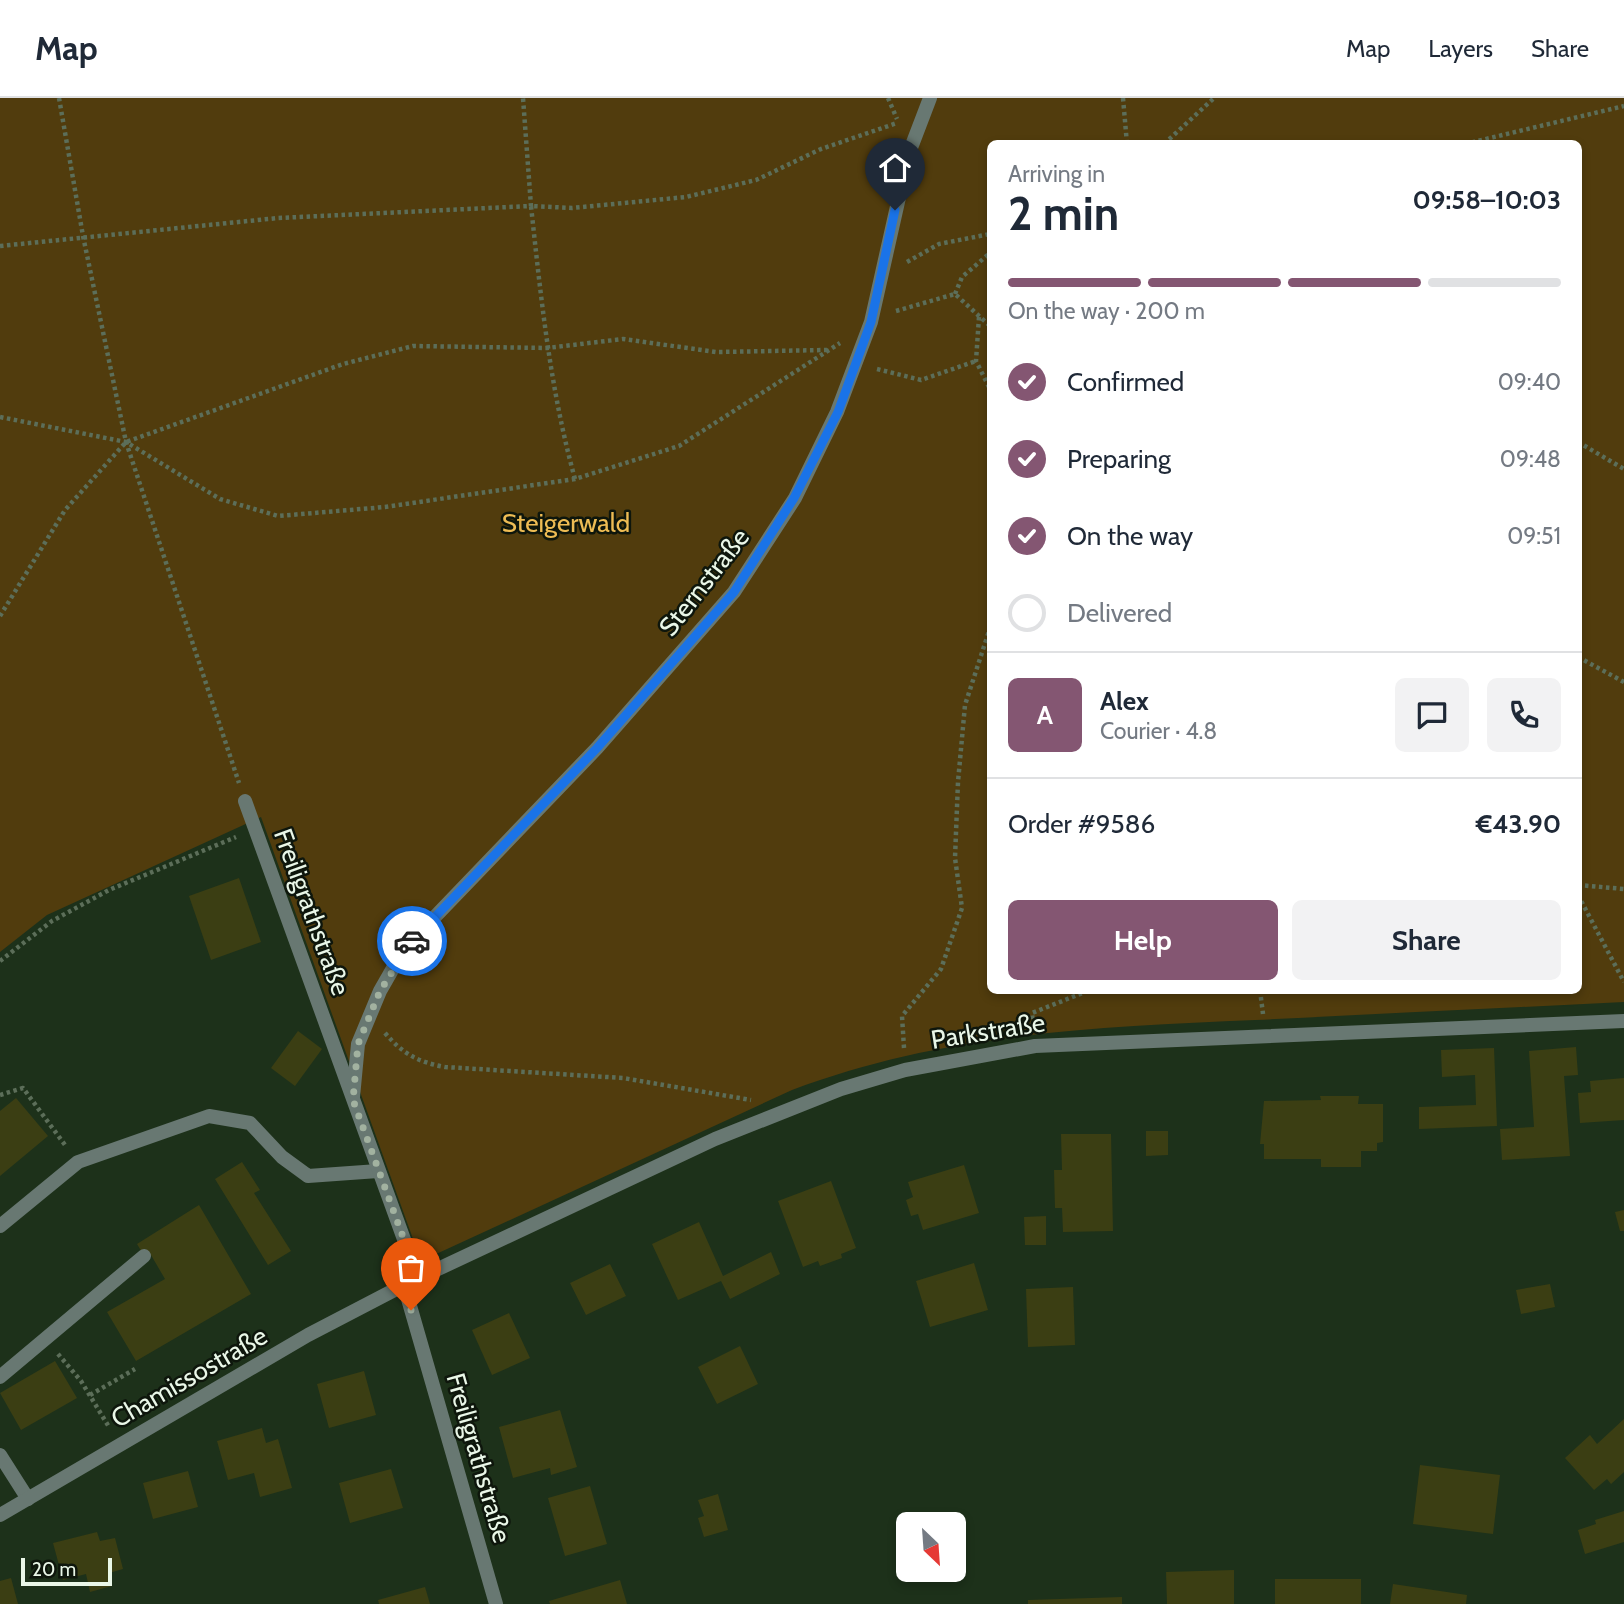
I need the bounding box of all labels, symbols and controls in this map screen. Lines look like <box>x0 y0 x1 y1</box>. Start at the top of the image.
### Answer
text: Map <box>35 28 98 68</box>
text: Map <box>1346 34 1390 63</box>
text: Layers <box>1428 34 1493 63</box>
text: Share <box>1531 34 1589 63</box>
pin <box>865 138 925 210</box>
icon: home <box>876 149 914 187</box>
text: Arriving in <box>1008 160 1105 188</box>
text: 09:58–10:03 <box>1412 184 1561 216</box>
text: 2 min <box>1008 186 1119 242</box>
text: On the way · 200 m <box>1008 297 1205 325</box>
icon: check <box>1008 363 1046 401</box>
text: Confirmed <box>1067 366 1184 398</box>
text: 09:40 <box>1498 368 1561 396</box>
icon: check <box>1008 440 1046 478</box>
text: Preparing <box>1067 443 1171 475</box>
text: 09:48 <box>1500 445 1561 473</box>
park label: Steigerwald <box>502 507 630 539</box>
icon: check <box>1008 517 1046 555</box>
text: On the way <box>1067 520 1193 552</box>
street label: Sternstraße <box>652 522 756 642</box>
text: 09:51 <box>1507 522 1561 550</box>
text: Delivered <box>1067 597 1172 629</box>
button: chat <box>1395 678 1469 752</box>
button: phone <box>1487 678 1561 752</box>
text: Alex <box>1100 685 1149 717</box>
text: A <box>1037 699 1053 731</box>
text: Courier · 4.8 <box>1100 717 1217 745</box>
text: Order #9586 <box>1008 808 1155 840</box>
text: €43.90 <box>1476 808 1561 840</box>
street label: Freiligrathstraße <box>267 824 357 1000</box>
button: Help <box>1008 900 1278 980</box>
button: Share <box>1292 900 1561 980</box>
courier <box>377 906 447 976</box>
icon: car <box>393 922 431 960</box>
street label: Parkstraße <box>929 1006 1047 1056</box>
pin <box>381 1238 441 1310</box>
icon: bag <box>392 1249 430 1287</box>
street label: Chamissostraße <box>105 1319 273 1435</box>
street label: Freiligrathstraße <box>439 1369 519 1547</box>
north arrow <box>896 1512 966 1582</box>
map controls <box>896 1512 966 1582</box>
scale bar <box>21 1555 112 1587</box>
text: 20 m <box>32 1558 76 1581</box>

